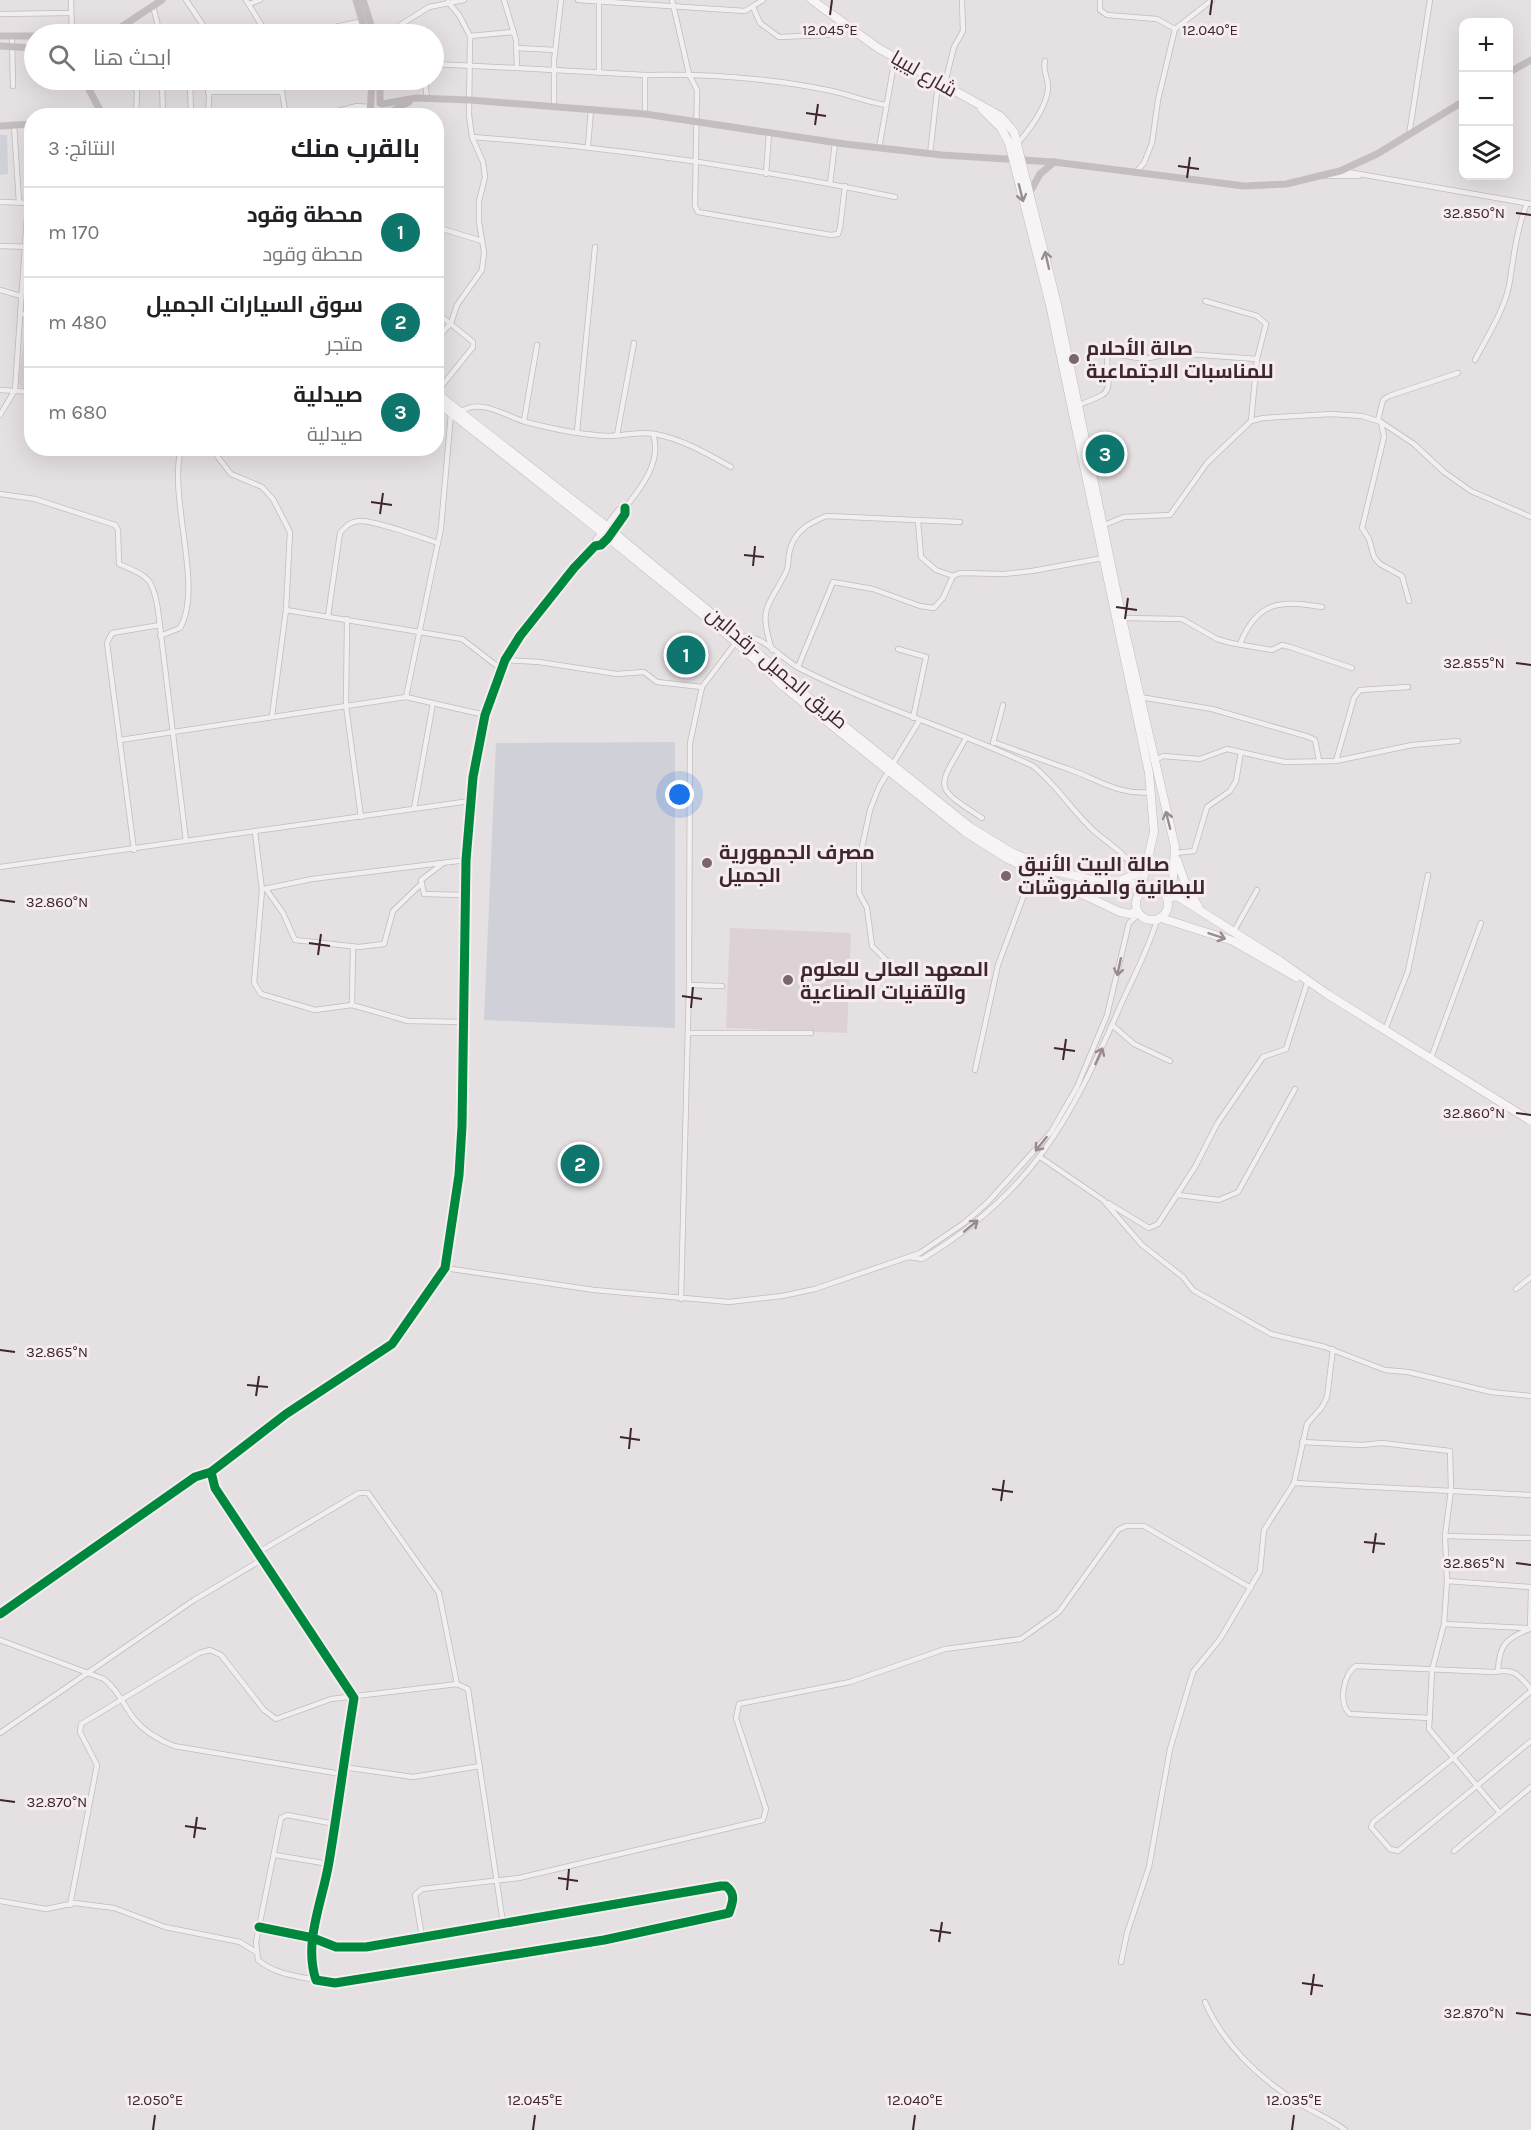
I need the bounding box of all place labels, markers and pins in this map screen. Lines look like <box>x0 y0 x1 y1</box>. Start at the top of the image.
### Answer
place label: صالة الأحلام للمناسبات الاجتماعية <box>1086 337 1274 383</box>
marker: صالة الأحلام للمناسبات الاجتماعية <box>1067 352 1081 366</box>
pin: 3 <box>1086 432 1124 476</box>
pin: 1 <box>666 632 706 678</box>
place label: مصرف الجمهورية الجميل <box>719 841 875 887</box>
place label: صالة البيت الأنيق للبطانية والمفروشات <box>1018 853 1205 899</box>
marker: مصرف الجمهورية الجميل <box>700 856 714 870</box>
marker: صالة البيت الأنيق للبطانية والمفروشات <box>999 869 1013 883</box>
place label: المعهد العالي للعلوم والتقنيات الصناعية <box>800 958 989 1004</box>
marker: المعهد العالي للعلوم والتقنيات الصناعية <box>781 973 795 987</box>
pin: 2 <box>560 1142 600 1186</box>

